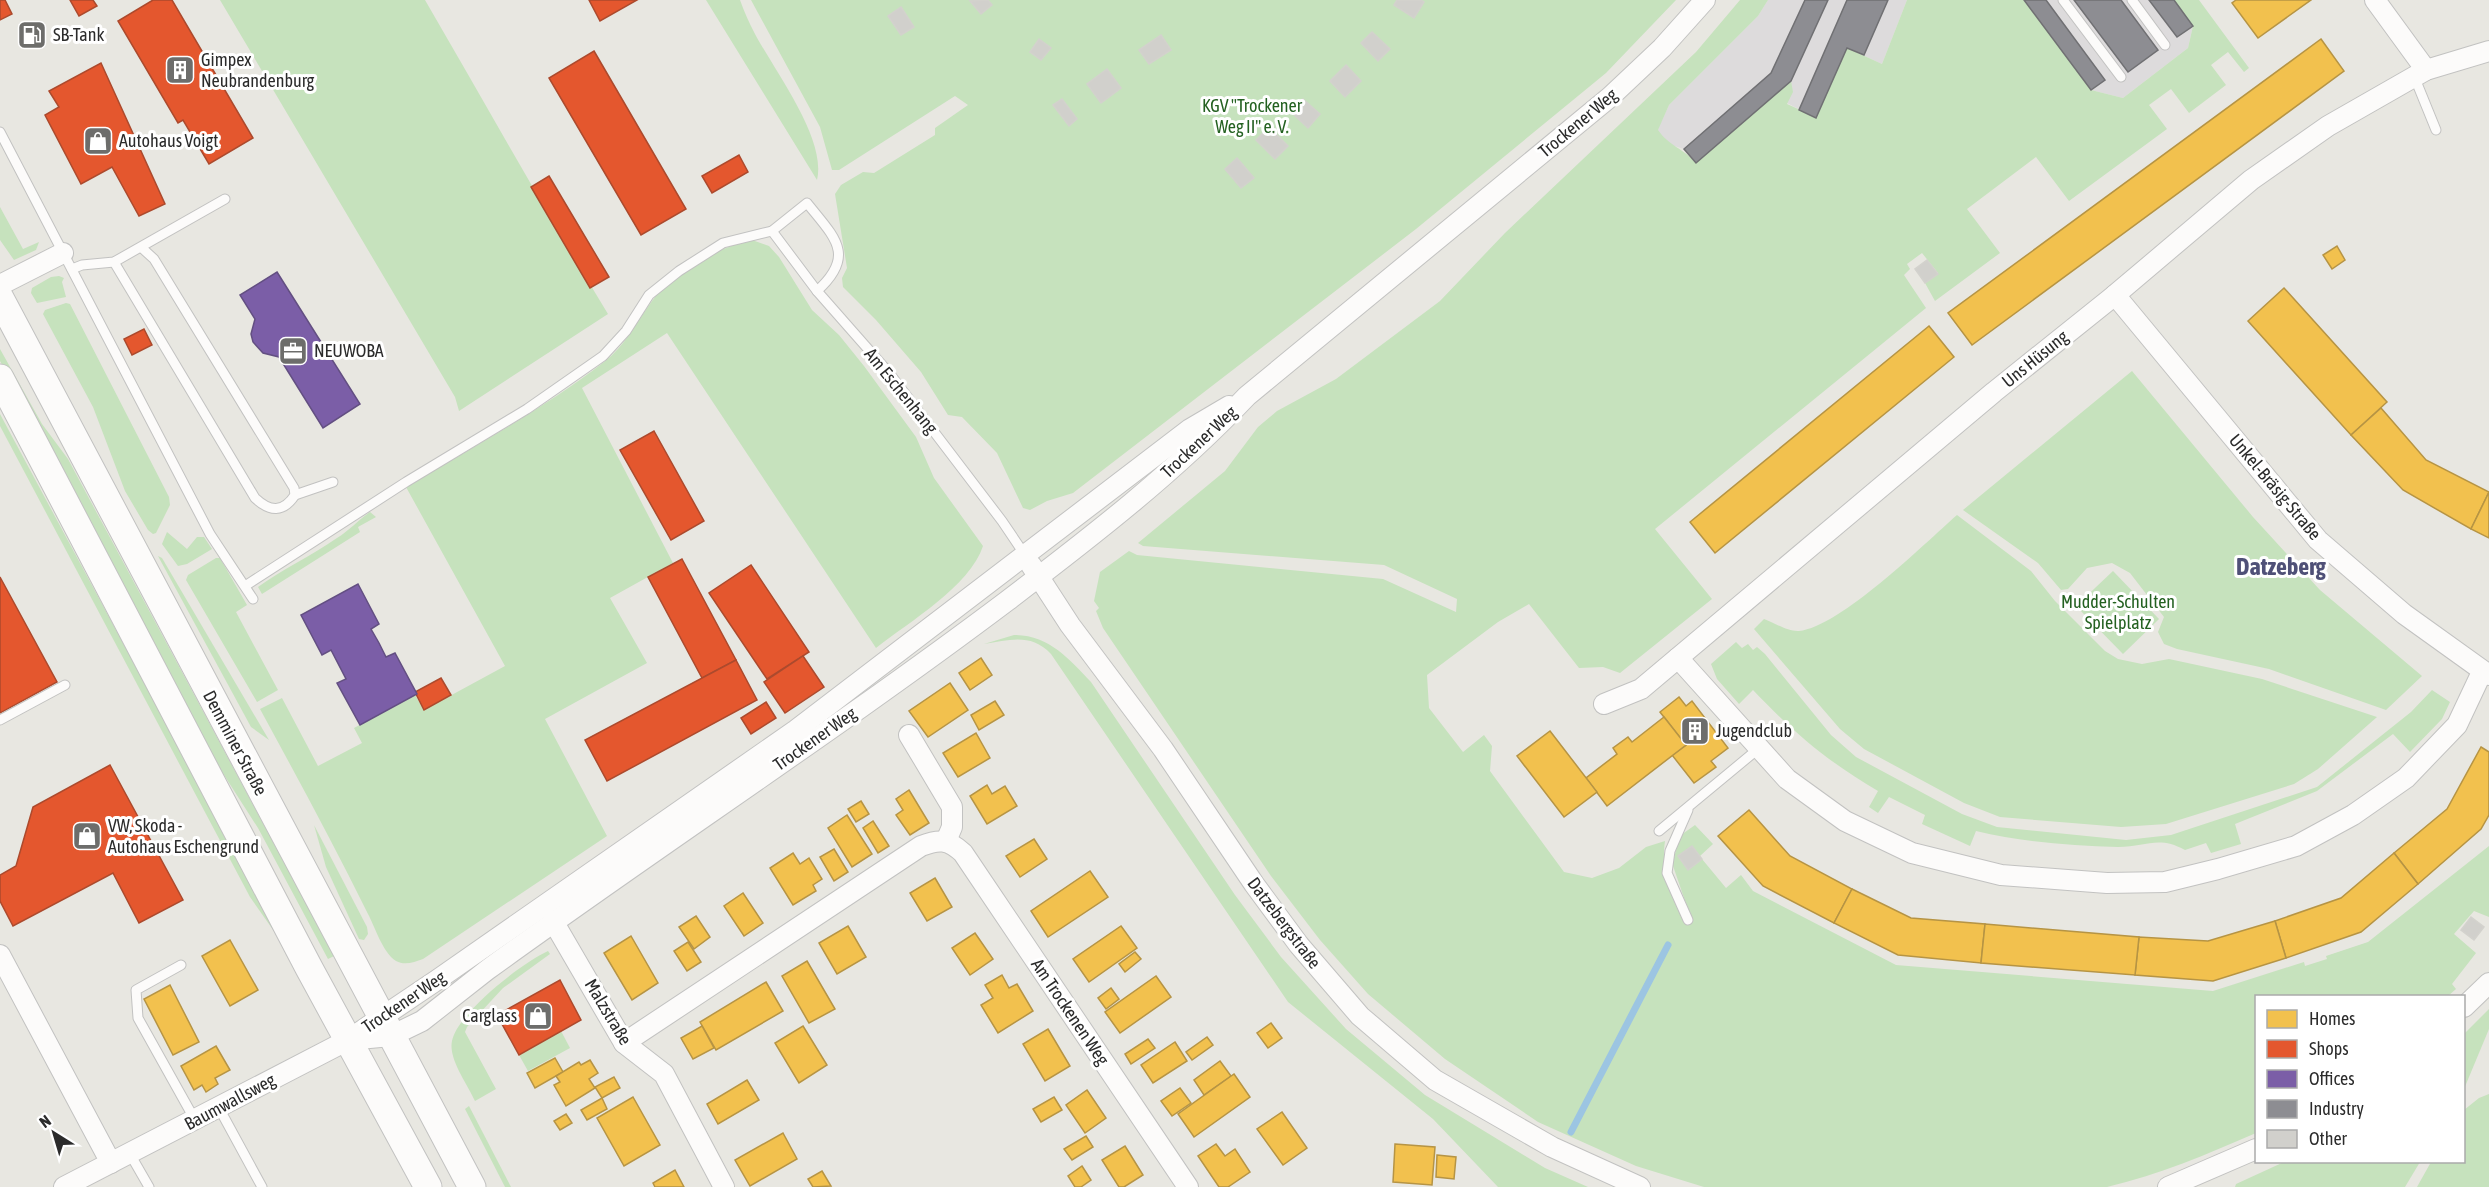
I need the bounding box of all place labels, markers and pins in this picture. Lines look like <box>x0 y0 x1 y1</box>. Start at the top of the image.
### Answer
fuel station icon: SB-Tank <box>16 19 48 51</box>
place label: SB-Tank <box>53 24 104 45</box>
place label: Gimpex Neubrandenburg <box>201 49 314 91</box>
building icon: Gimpex Neubrandenburg <box>164 54 196 86</box>
shop icon: Autohaus Voigt <box>82 125 114 157</box>
place label: Autohaus Voigt <box>119 130 218 151</box>
office icon: NEUWOBA <box>277 335 309 367</box>
place label: NEUWOBA <box>314 340 384 361</box>
building icon: Jugendclub <box>1679 715 1711 747</box>
place label: Jugendclub <box>1716 720 1792 741</box>
place label: VW, Skoda - Autohaus Eschengrund <box>108 815 259 857</box>
shop icon: VW, Skoda - Autohaus Eschengrund <box>71 820 103 852</box>
shop icon: Carglass <box>522 1000 554 1032</box>
place label: Carglass <box>462 1005 517 1026</box>

